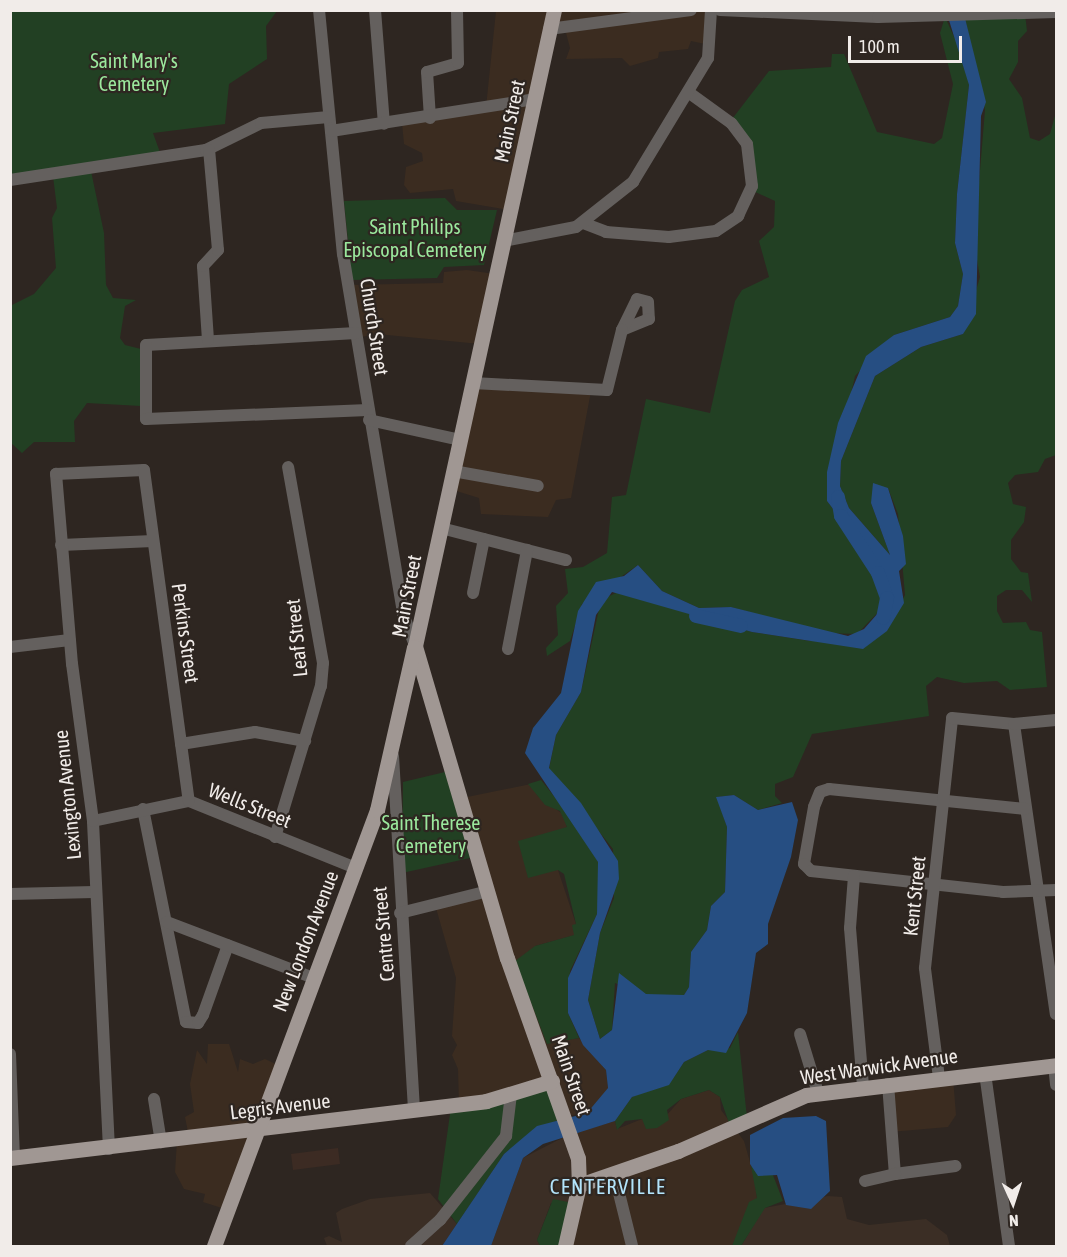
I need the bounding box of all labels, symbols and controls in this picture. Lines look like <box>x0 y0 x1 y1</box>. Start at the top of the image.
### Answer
scale bar <box>851 24 965 62</box>
text: 100 m <box>859 36 900 57</box>
park label: Saint Mary's Cemetery <box>90 49 178 96</box>
street label: Main Street <box>489 78 529 164</box>
park label: Saint Philips Episcopal Cemetery <box>343 215 487 262</box>
street label: Church Street <box>355 277 395 377</box>
street label: Main Street <box>386 553 426 639</box>
street label: Perkins Street <box>167 581 205 685</box>
street label: Leaf Street <box>280 598 312 678</box>
street label: Lexington Avenue <box>48 729 86 861</box>
street label: Wells Street <box>205 778 295 832</box>
park label: Saint Therese Cemetery <box>382 811 480 858</box>
street label: Kent Street <box>898 855 930 937</box>
street label: New London Avenue <box>267 867 343 1015</box>
street label: Centre Street <box>367 886 399 982</box>
street label: Main Street <box>547 1032 597 1118</box>
street label: West Warwick Avenue <box>799 1043 959 1089</box>
street label: Legris Avenue <box>228 1088 332 1124</box>
district label: CENTERVILLE <box>550 1173 666 1199</box>
north arrow <box>983 1173 1043 1233</box>
text: N <box>1009 1212 1019 1230</box>

